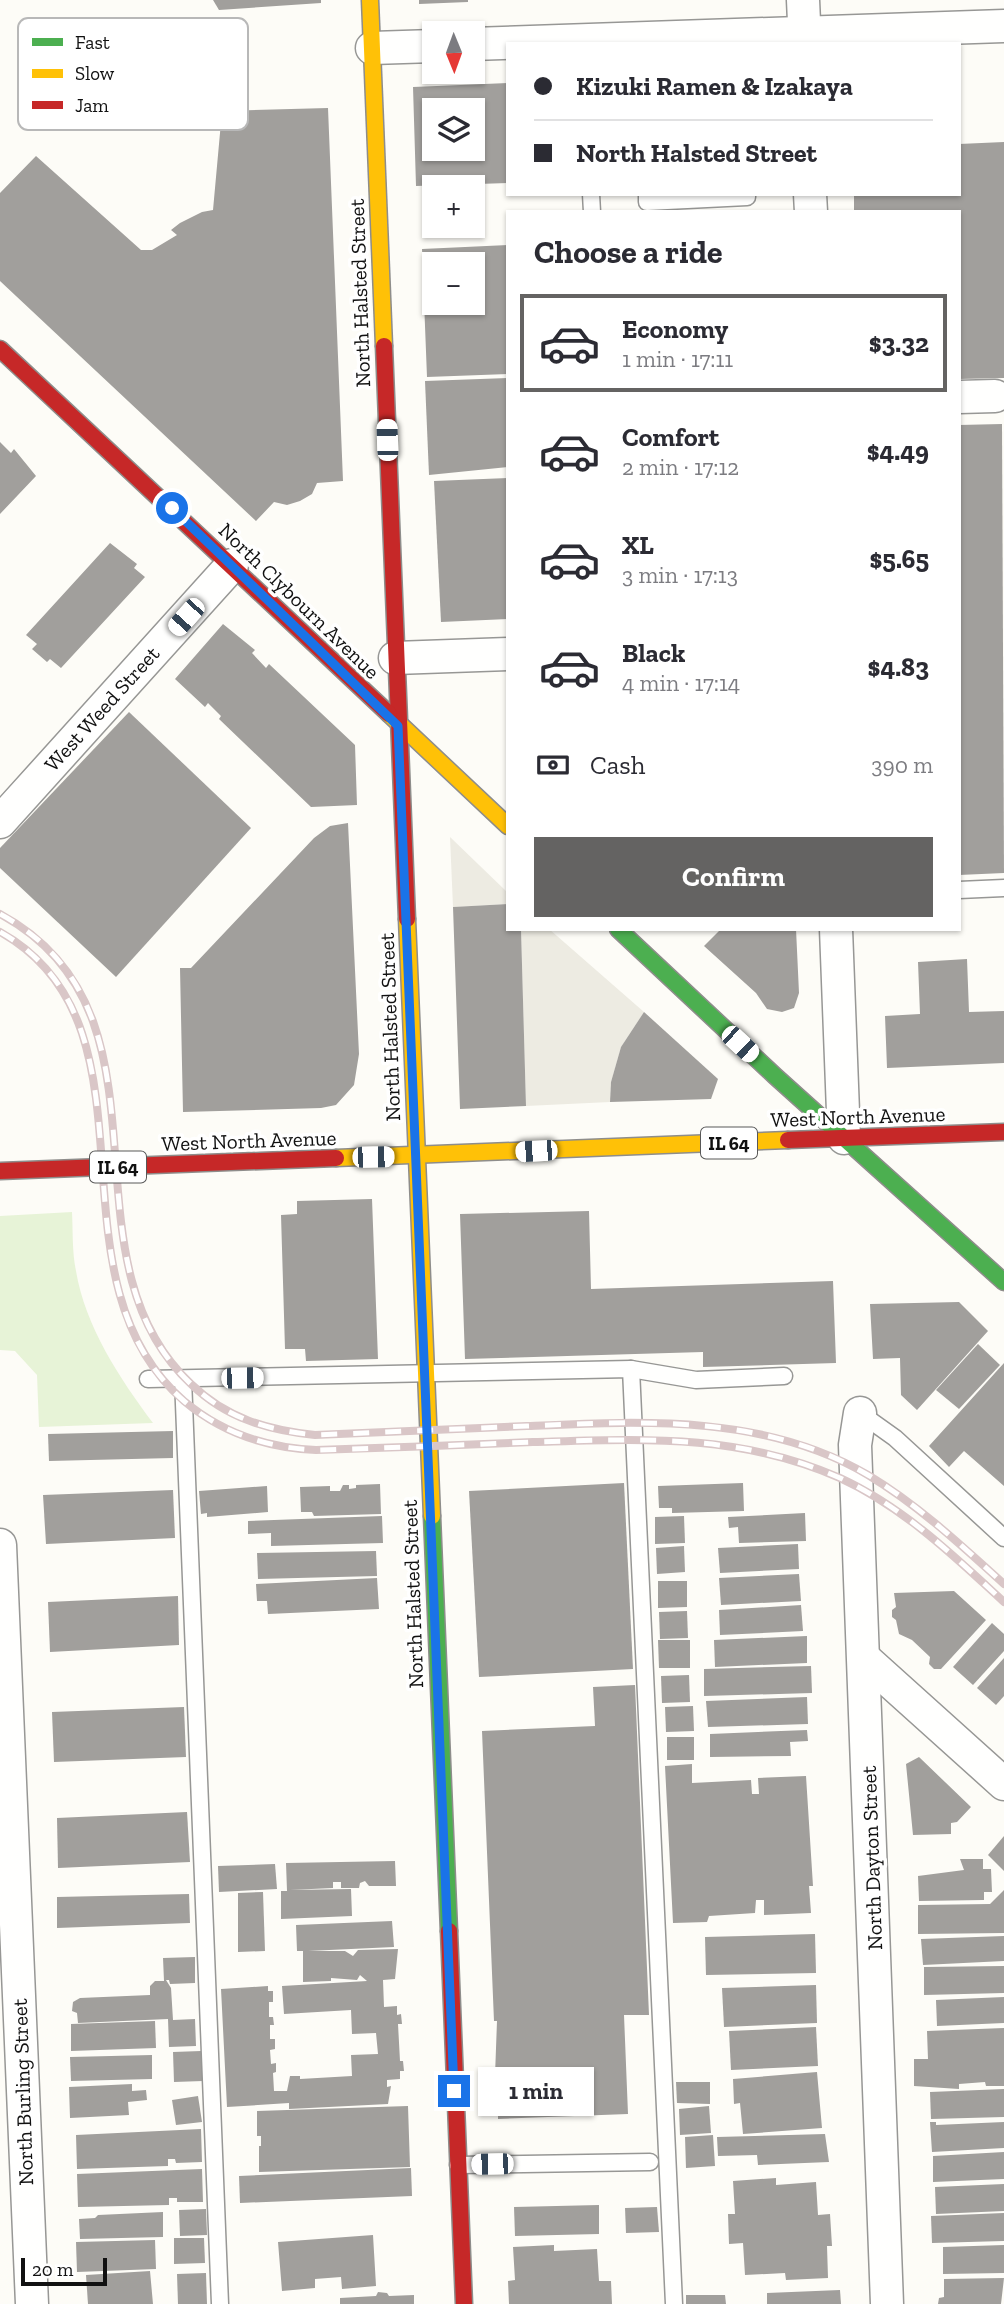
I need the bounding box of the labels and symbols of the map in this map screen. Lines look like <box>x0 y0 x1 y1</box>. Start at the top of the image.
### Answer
legend <box>18 18 248 130</box>
north arrow <box>422 21 485 84</box>
text: Fast <box>75 31 110 54</box>
text: Slow <box>75 62 115 85</box>
text: Jam <box>75 94 109 117</box>
street label: North Halsted Street <box>344 198 375 388</box>
car <box>376 419 399 461</box>
route start <box>156 492 188 524</box>
street label: North Clybourn Avenue <box>214 517 385 684</box>
car <box>165 594 208 640</box>
street label: West Weed Street <box>39 641 164 776</box>
street label: North Halsted Street <box>374 932 405 1122</box>
car <box>718 1022 763 1066</box>
street label: West North Avenue <box>770 1101 946 1132</box>
street label: West North Avenue <box>161 1125 337 1156</box>
road number: IL 64 <box>701 1128 757 1158</box>
car <box>515 1139 558 1163</box>
car <box>352 1146 395 1168</box>
road number: IL 64 <box>90 1152 146 1182</box>
car <box>221 1367 264 1389</box>
street label: North Halsted Street <box>397 1499 428 1689</box>
street label: North Dayton Street <box>856 1765 887 1951</box>
street label: North Burling Street <box>7 1998 38 2186</box>
callout: 1 min <box>478 2066 594 2116</box>
route end <box>438 2075 470 2107</box>
car <box>471 2153 514 2175</box>
scale bar <box>21 2255 107 2287</box>

